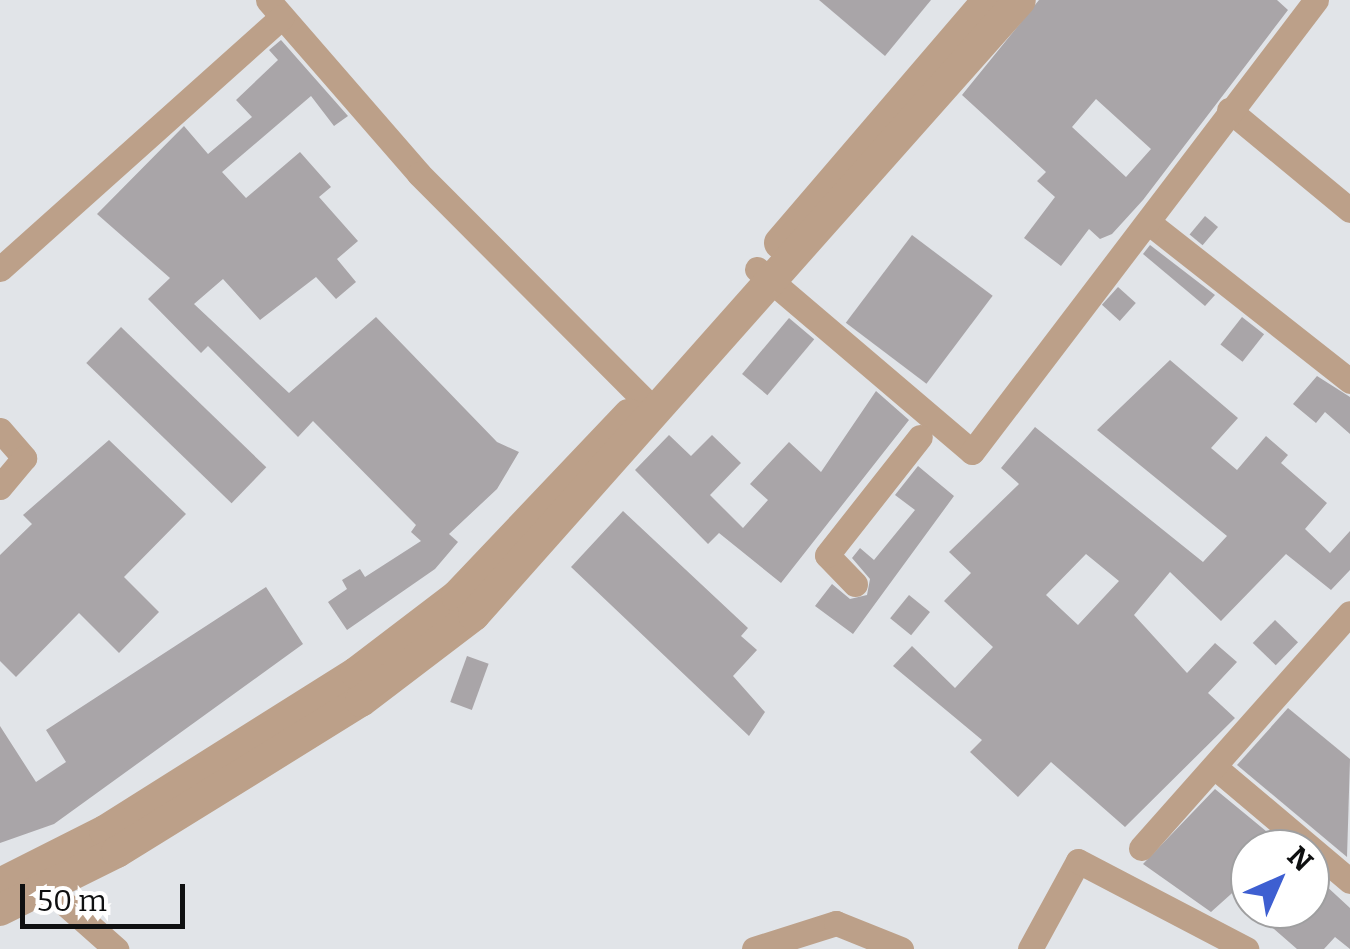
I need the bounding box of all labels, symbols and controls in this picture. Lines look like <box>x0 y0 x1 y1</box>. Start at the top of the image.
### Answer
north arrow <box>1230 829 1330 929</box>
text: N <box>1281 840 1319 878</box>
scale bar <box>25 864 190 926</box>
text: 50 m <box>37 883 107 919</box>

